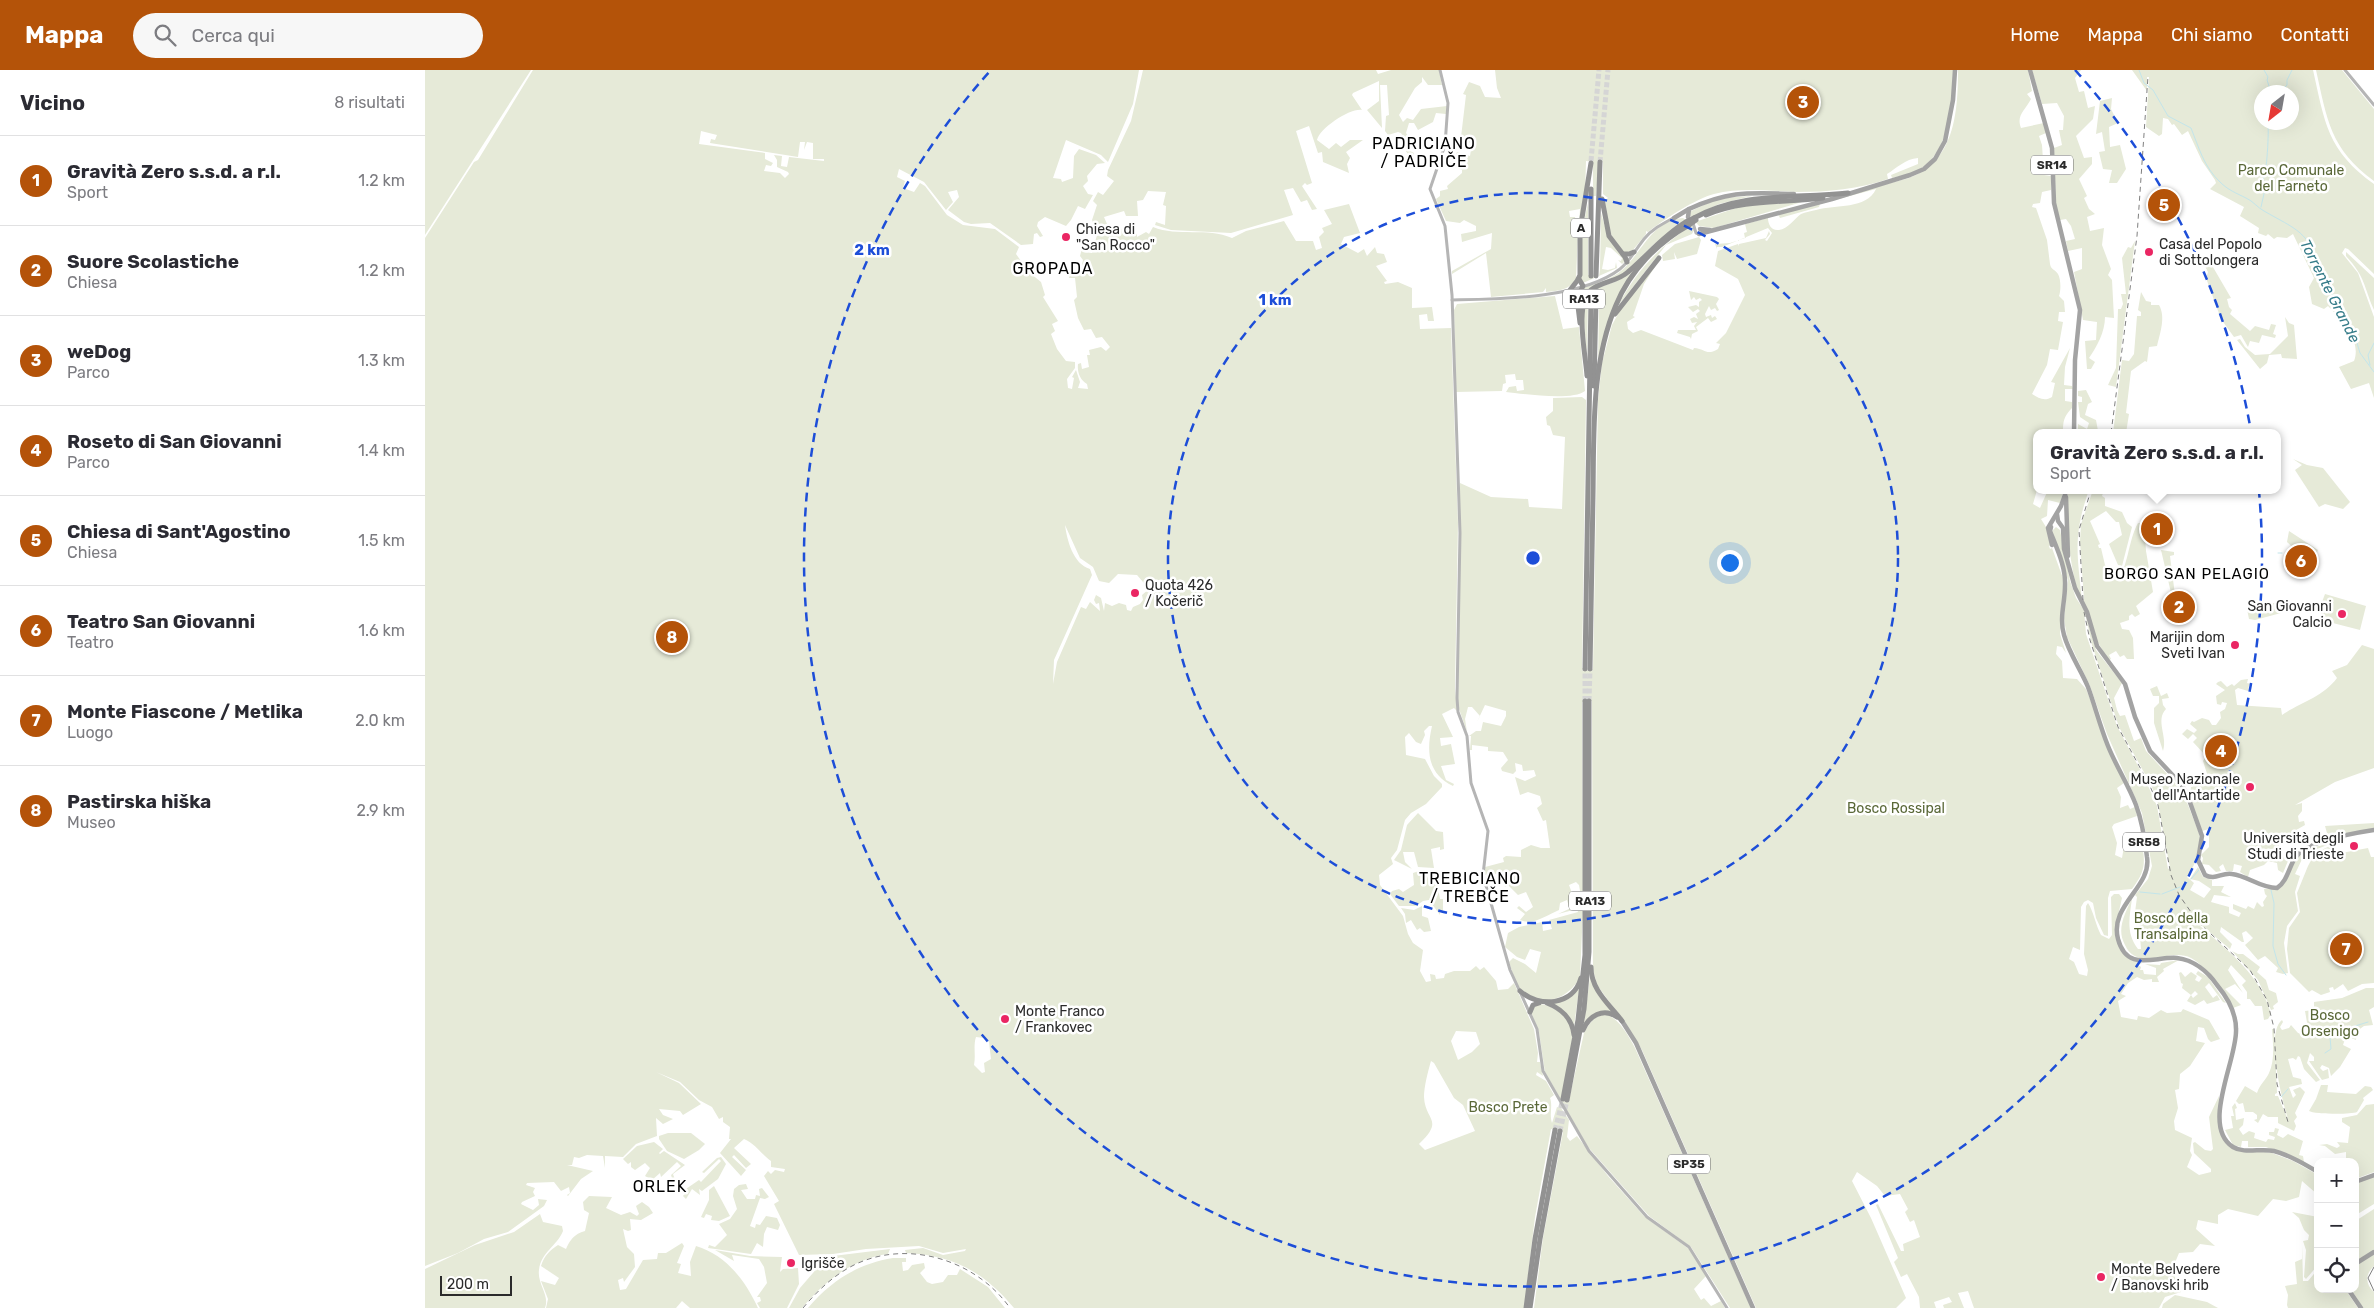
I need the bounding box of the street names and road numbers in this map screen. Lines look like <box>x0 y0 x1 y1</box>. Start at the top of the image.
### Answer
road number: SR14 <box>2031 156 2073 174</box>
road number: A <box>1571 218 1591 238</box>
road number: RA13 <box>1563 290 1605 308</box>
road number: SR58 <box>2123 832 2165 852</box>
road number: RA13 <box>1569 891 1611 910</box>
road number: SP35 <box>1668 1154 1710 1174</box>

